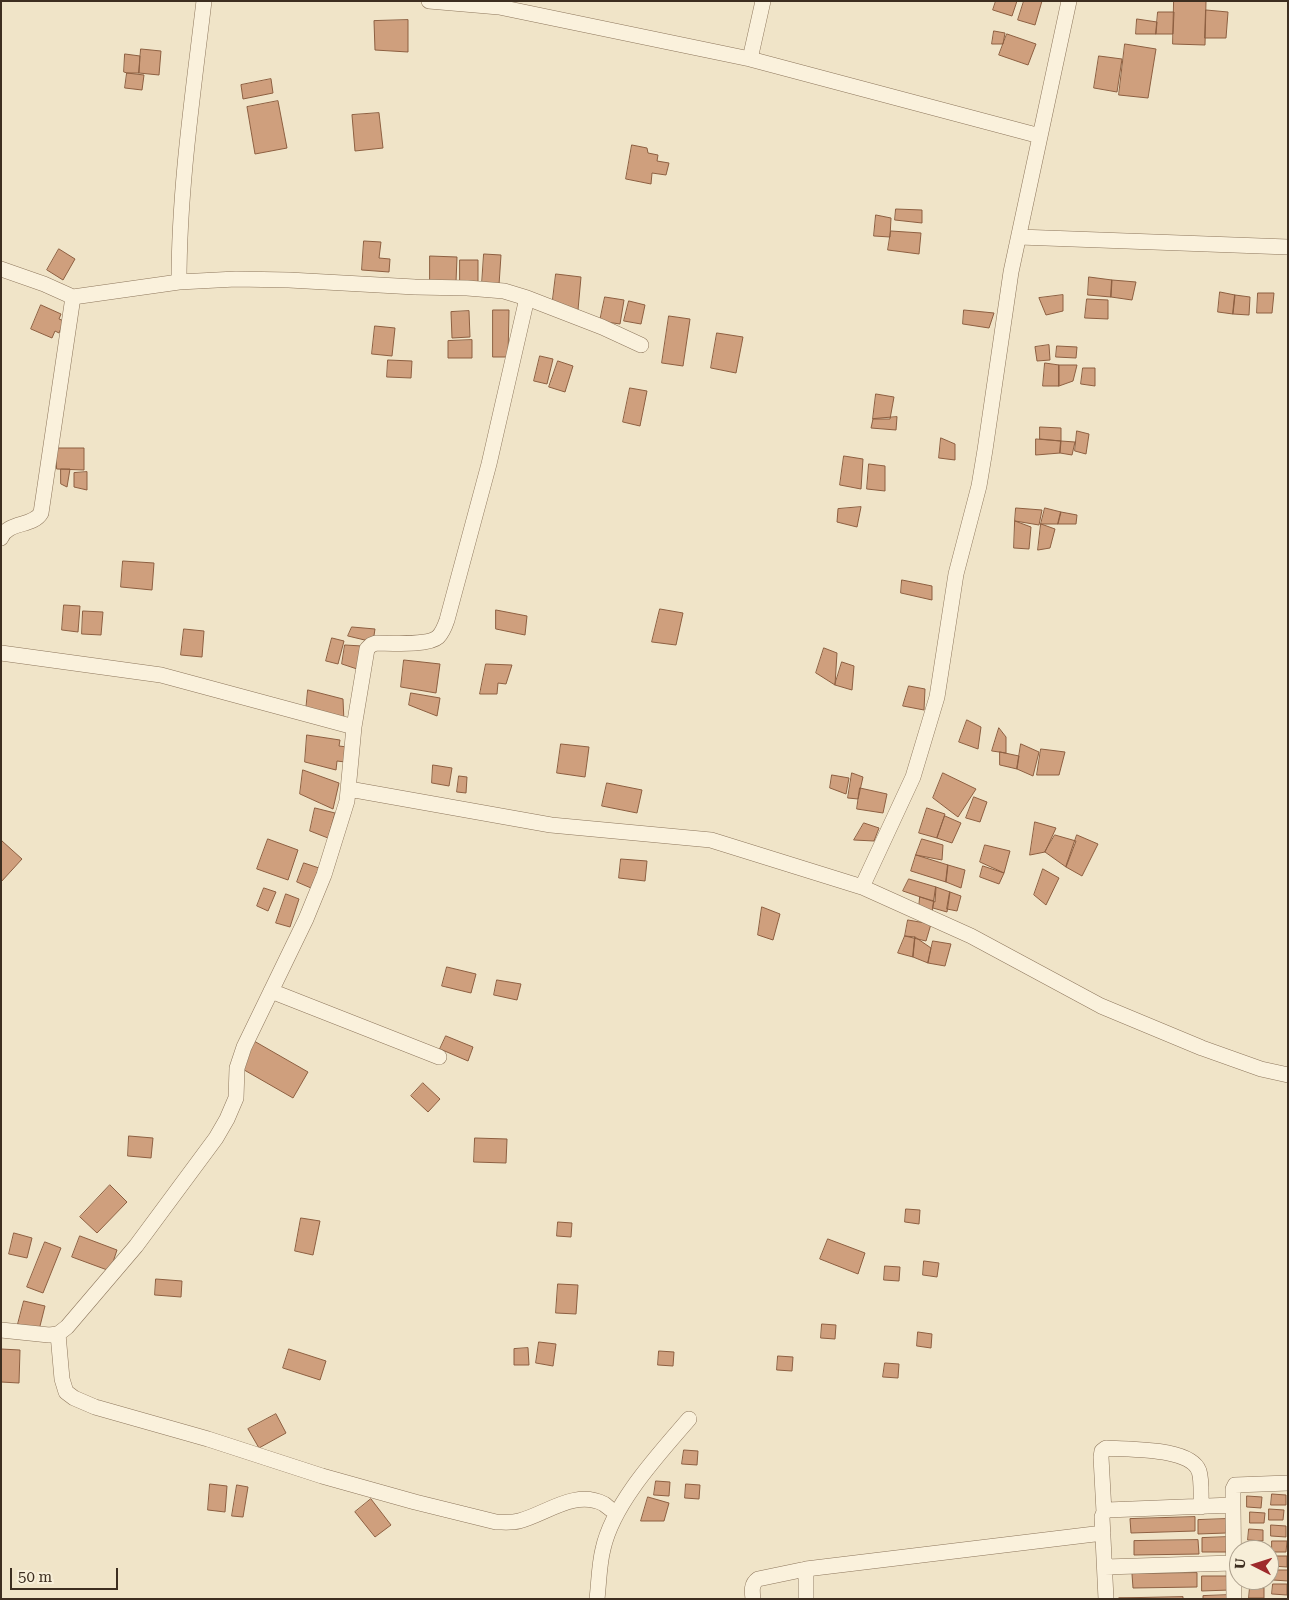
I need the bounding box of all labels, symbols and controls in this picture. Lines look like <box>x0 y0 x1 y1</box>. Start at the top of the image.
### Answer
north arrow <box>1229 1540 1279 1590</box>
scale bar <box>12 1558 120 1590</box>
text: U <box>1232 1558 1248 1570</box>
text: 50 m <box>18 1568 52 1586</box>

